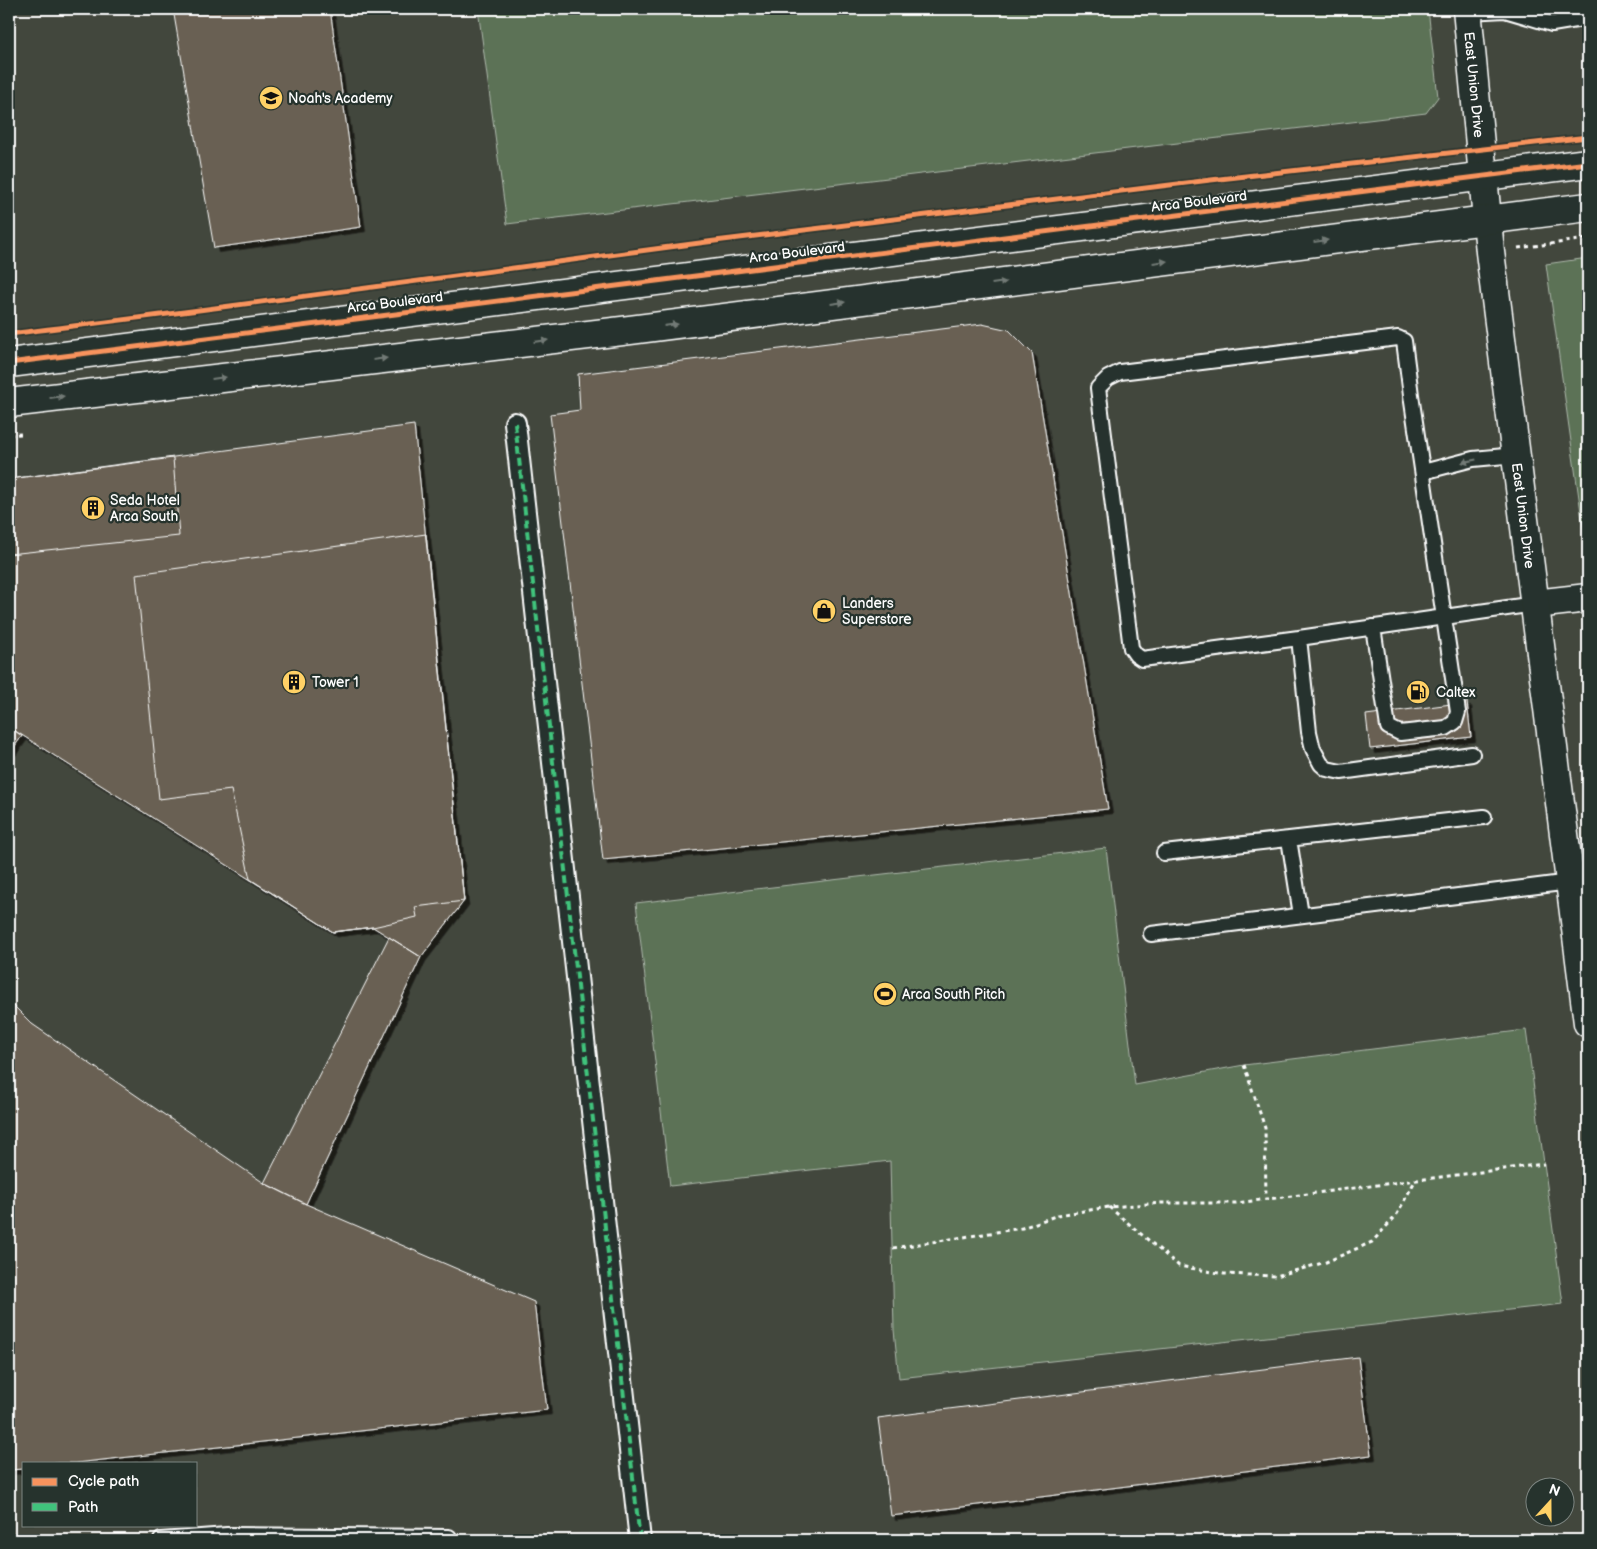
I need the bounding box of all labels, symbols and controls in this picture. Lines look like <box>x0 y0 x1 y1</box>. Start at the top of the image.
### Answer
street label: East Union Drive <box>1460 31 1487 138</box>
school or university icon: Noah's Academy <box>258 85 284 111</box>
place label: Noah's Academy <box>288 90 393 107</box>
street label: Arca Boulevard <box>1150 187 1248 216</box>
one-way arrow <box>1313 237 1329 245</box>
street label: Arca Boulevard <box>748 238 846 267</box>
one-way arrow <box>1152 258 1168 266</box>
one-way arrow <box>991 278 1007 286</box>
street label: Arca Boulevard <box>346 288 444 317</box>
one-way arrow <box>830 299 846 307</box>
one-way arrow <box>663 321 679 329</box>
one-way arrow <box>534 337 550 345</box>
one-way arrow <box>372 355 388 363</box>
one-way arrow <box>211 374 227 382</box>
one-way arrow <box>49 393 65 401</box>
one-way arrow <box>1461 457 1477 465</box>
street label: East Union Drive <box>1508 462 1538 569</box>
place label: Seda Hotel Arca South <box>110 492 180 525</box>
building icon: Seda Hotel Arca South <box>80 495 106 521</box>
place label: Landers Superstore <box>842 595 912 628</box>
shop icon: Landers Superstore <box>811 598 837 624</box>
building icon: Tower 1 <box>281 669 307 695</box>
place label: Tower 1 <box>312 674 359 691</box>
fuel station icon: Caltex <box>1405 679 1431 705</box>
place label: Caltex <box>1436 684 1476 701</box>
sports icon: Arca South Pitch <box>872 981 898 1007</box>
place label: Arca South Pitch <box>902 986 1006 1003</box>
legend <box>22 1462 198 1526</box>
text: Cycle path <box>68 1472 139 1491</box>
north arrow <box>1524 1476 1574 1526</box>
text: N <box>1547 1481 1562 1500</box>
text: Path <box>68 1498 98 1517</box>

